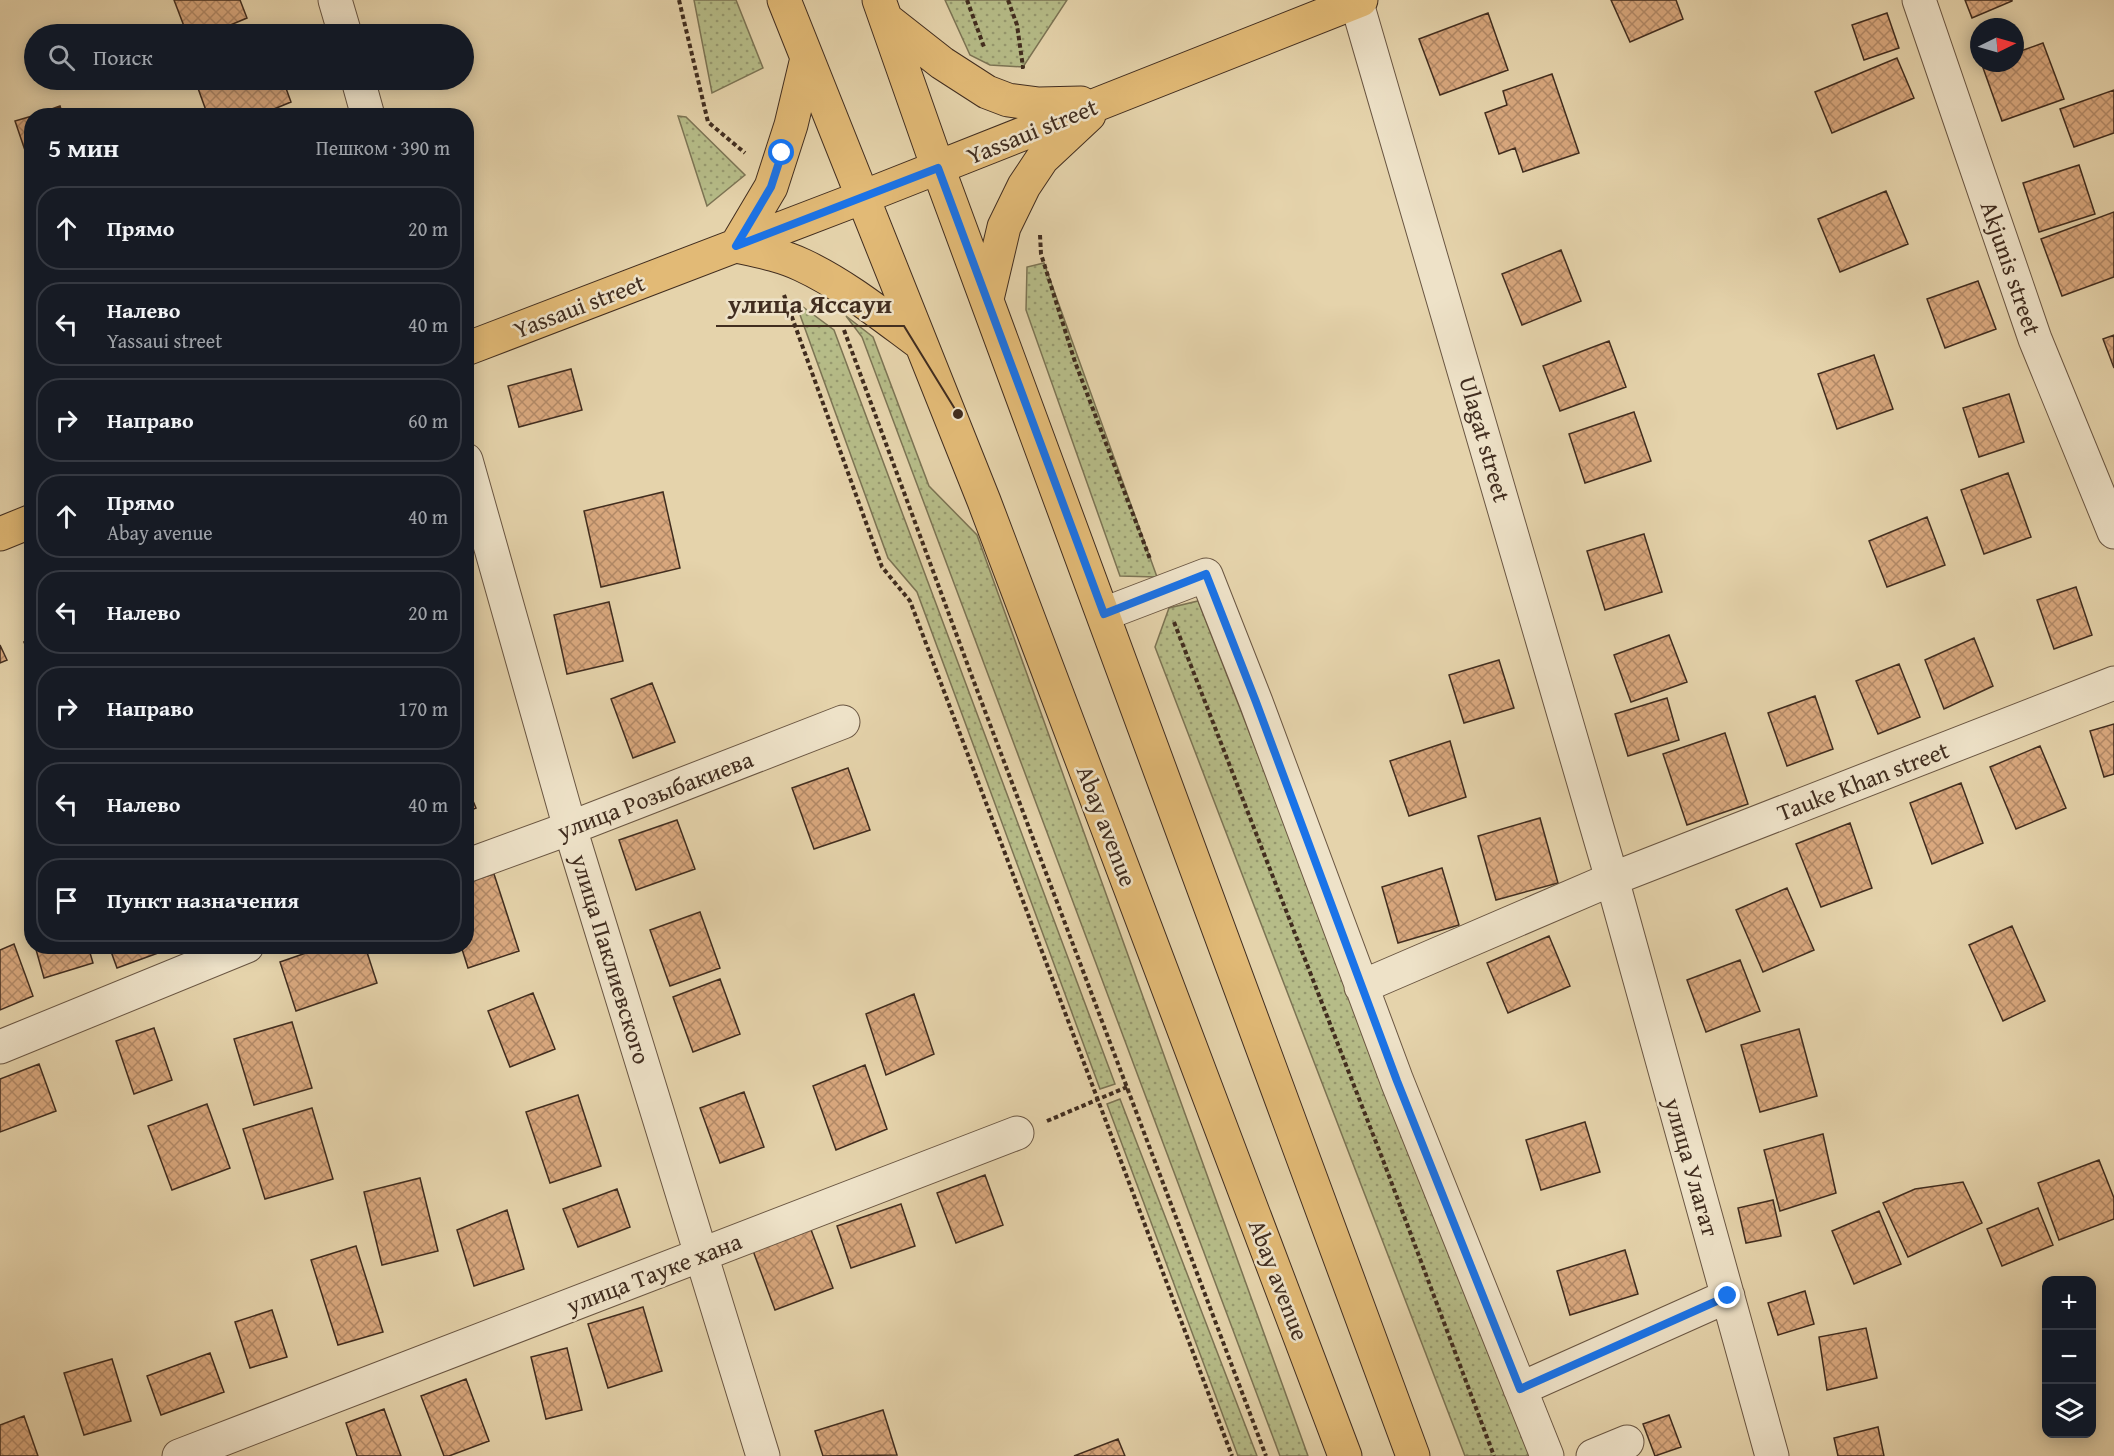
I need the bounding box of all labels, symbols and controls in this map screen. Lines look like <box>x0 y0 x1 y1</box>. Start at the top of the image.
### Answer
north arrow <box>1970 18 2024 72</box>
search box <box>24 24 474 90</box>
icon: search <box>45 41 78 74</box>
text: Поиск <box>93 41 153 73</box>
street label: Yassaui street <box>961 89 1103 173</box>
text: 5 мин <box>48 128 119 167</box>
text: Пешком · 390 m <box>316 133 450 162</box>
route start <box>768 139 794 165</box>
street label: Akjunis street <box>1972 196 2050 340</box>
icon: ahead <box>50 212 83 245</box>
text: Прямо <box>107 212 174 244</box>
text: 20 m <box>408 214 448 243</box>
street label: Yassaui street <box>508 265 650 347</box>
callout: улица Яссауи <box>716 282 904 326</box>
text: улица Яссауи <box>727 284 892 323</box>
text: Налево <box>107 294 180 326</box>
icon: left <box>50 308 83 341</box>
text: 40 m <box>408 310 448 339</box>
text: Yassaui street <box>107 326 222 355</box>
street label: Ulagat street <box>1450 372 1520 507</box>
icon: right <box>50 404 83 437</box>
text: Направо <box>107 404 194 436</box>
text: 60 m <box>408 406 448 435</box>
text: Прямо <box>107 486 174 518</box>
icon: ahead <box>50 500 83 533</box>
text: 40 m <box>408 502 448 531</box>
text: Abay avenue <box>107 518 213 547</box>
icon: left <box>50 596 83 629</box>
text: Налево <box>107 596 180 628</box>
text: 20 m <box>408 598 448 627</box>
icon: right <box>50 692 83 725</box>
text: Направо <box>107 692 194 724</box>
text: 170 m <box>398 694 448 723</box>
street label: Tauke Khan street <box>1772 732 1954 830</box>
street label: улица Розыбакиева <box>551 741 759 849</box>
street label: Abay avenue <box>1068 760 1146 892</box>
icon: left <box>50 788 83 821</box>
text: Налево <box>107 788 180 820</box>
text: 40 m <box>408 790 448 819</box>
street label: улица Паклиевского <box>562 849 660 1068</box>
icon: arrive <box>50 884 83 917</box>
text: Пункт назначения <box>107 884 299 916</box>
street label: улица Улагат <box>1655 1093 1729 1241</box>
street label: Abay avenue <box>1240 1214 1318 1346</box>
street label: улица Тауке хана <box>560 1223 747 1323</box>
map controls <box>2042 1276 2096 1438</box>
button: + <box>2042 1276 2096 1330</box>
route end <box>1714 1282 1740 1308</box>
button: − <box>2042 1330 2096 1384</box>
button: layers <box>2042 1384 2096 1438</box>

